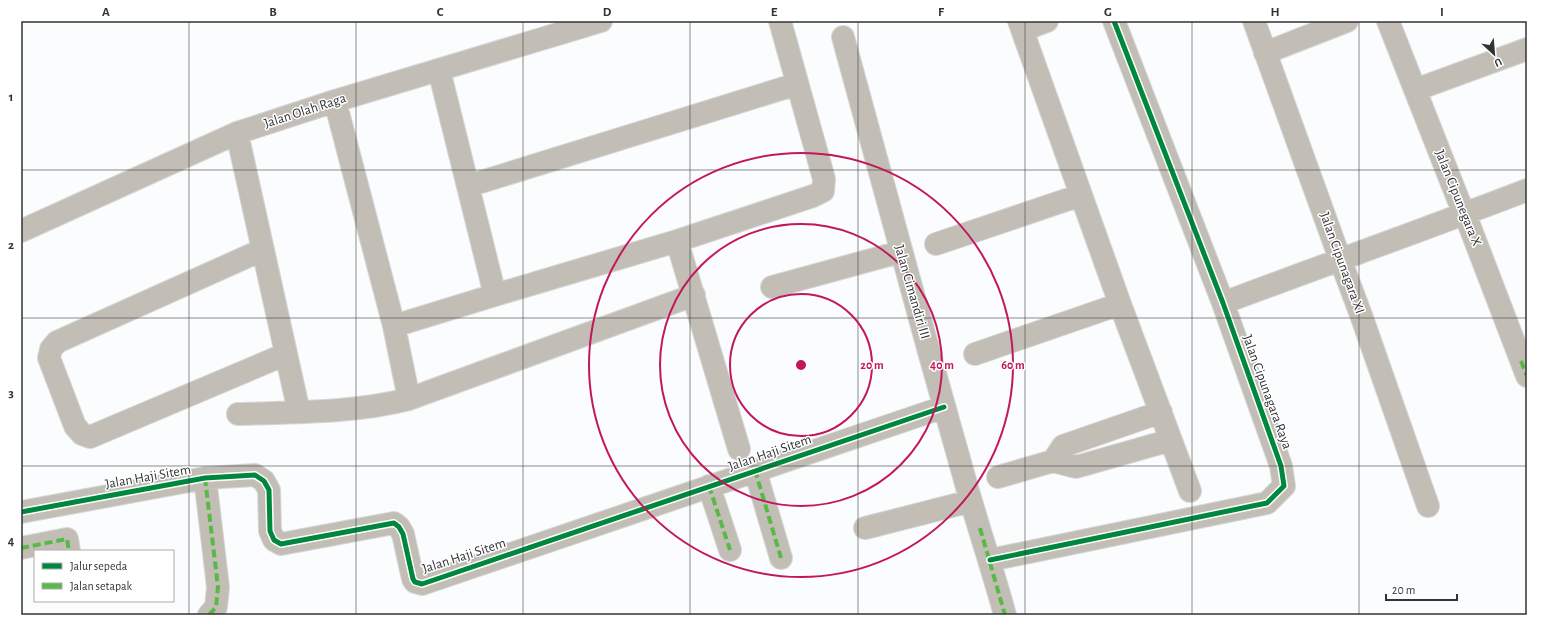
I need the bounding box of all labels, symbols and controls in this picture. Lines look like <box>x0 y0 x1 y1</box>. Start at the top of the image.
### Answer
text: A <box>102 6 110 19</box>
text: B <box>269 6 277 19</box>
text: C <box>437 6 444 19</box>
text: D <box>603 6 612 19</box>
text: E <box>771 6 778 19</box>
text: F <box>938 6 945 19</box>
text: G <box>1104 6 1112 19</box>
text: H <box>1270 6 1280 19</box>
text: I <box>1440 6 1444 19</box>
north arrow <box>1474 34 1514 74</box>
text: U <box>1493 56 1504 69</box>
text: 1 <box>9 91 13 104</box>
street label: Jalan Olah Raga <box>262 91 348 131</box>
street label: Jalan Cipunegara X <box>1432 148 1484 248</box>
street label: Jalan Cipunagara XI <box>1317 211 1367 315</box>
text: 2 <box>8 239 14 252</box>
street label: Jalan Cimandiri III <box>892 243 932 341</box>
street label: Jalan Cipunagara Raya <box>1240 333 1294 451</box>
centre of rings <box>794 358 808 372</box>
text: 20 m <box>860 359 884 371</box>
text: 40 m <box>930 359 954 371</box>
text: 60 m <box>1001 359 1025 371</box>
text: 3 <box>8 387 14 400</box>
street label: Jalan Haji Sitem <box>727 432 813 474</box>
street label: Jalan Haji Sitem <box>104 463 192 491</box>
text: 4 <box>8 535 15 548</box>
street label: Jalan Haji Sitem <box>420 536 508 576</box>
legend <box>34 550 174 602</box>
text: Jalur sepeda <box>70 560 128 572</box>
scale bar <box>1386 576 1457 602</box>
text: Jalan setapak <box>70 580 133 592</box>
text: 20 m <box>1392 584 1415 596</box>

